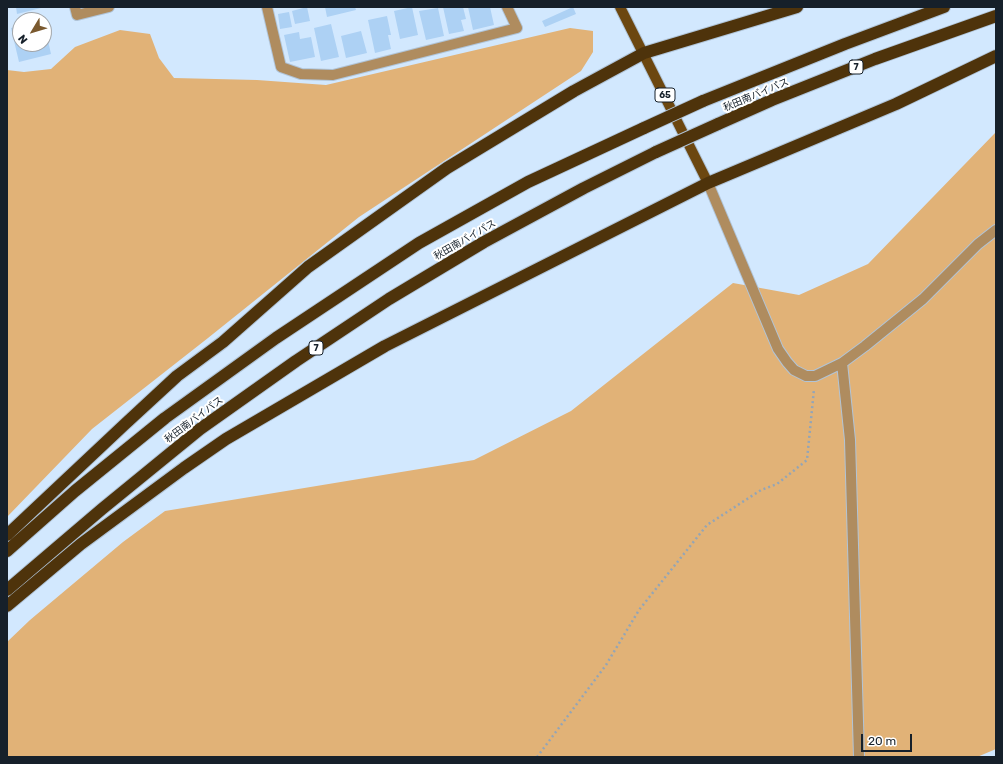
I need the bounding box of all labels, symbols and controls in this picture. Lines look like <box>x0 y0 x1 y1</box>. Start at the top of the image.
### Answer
north arrow <box>12 12 52 52</box>
text: N <box>15 32 31 46</box>
road number: 7 <box>849 60 863 74</box>
street label: 秋田南バイパス <box>721 76 791 114</box>
road number: 65 <box>655 88 675 102</box>
street label: 秋田南バイパス <box>432 217 498 263</box>
road number: 7 <box>309 341 323 355</box>
street label: 秋田南バイパス <box>162 394 226 446</box>
scale bar <box>863 726 914 752</box>
text: 20 m <box>868 734 896 748</box>

